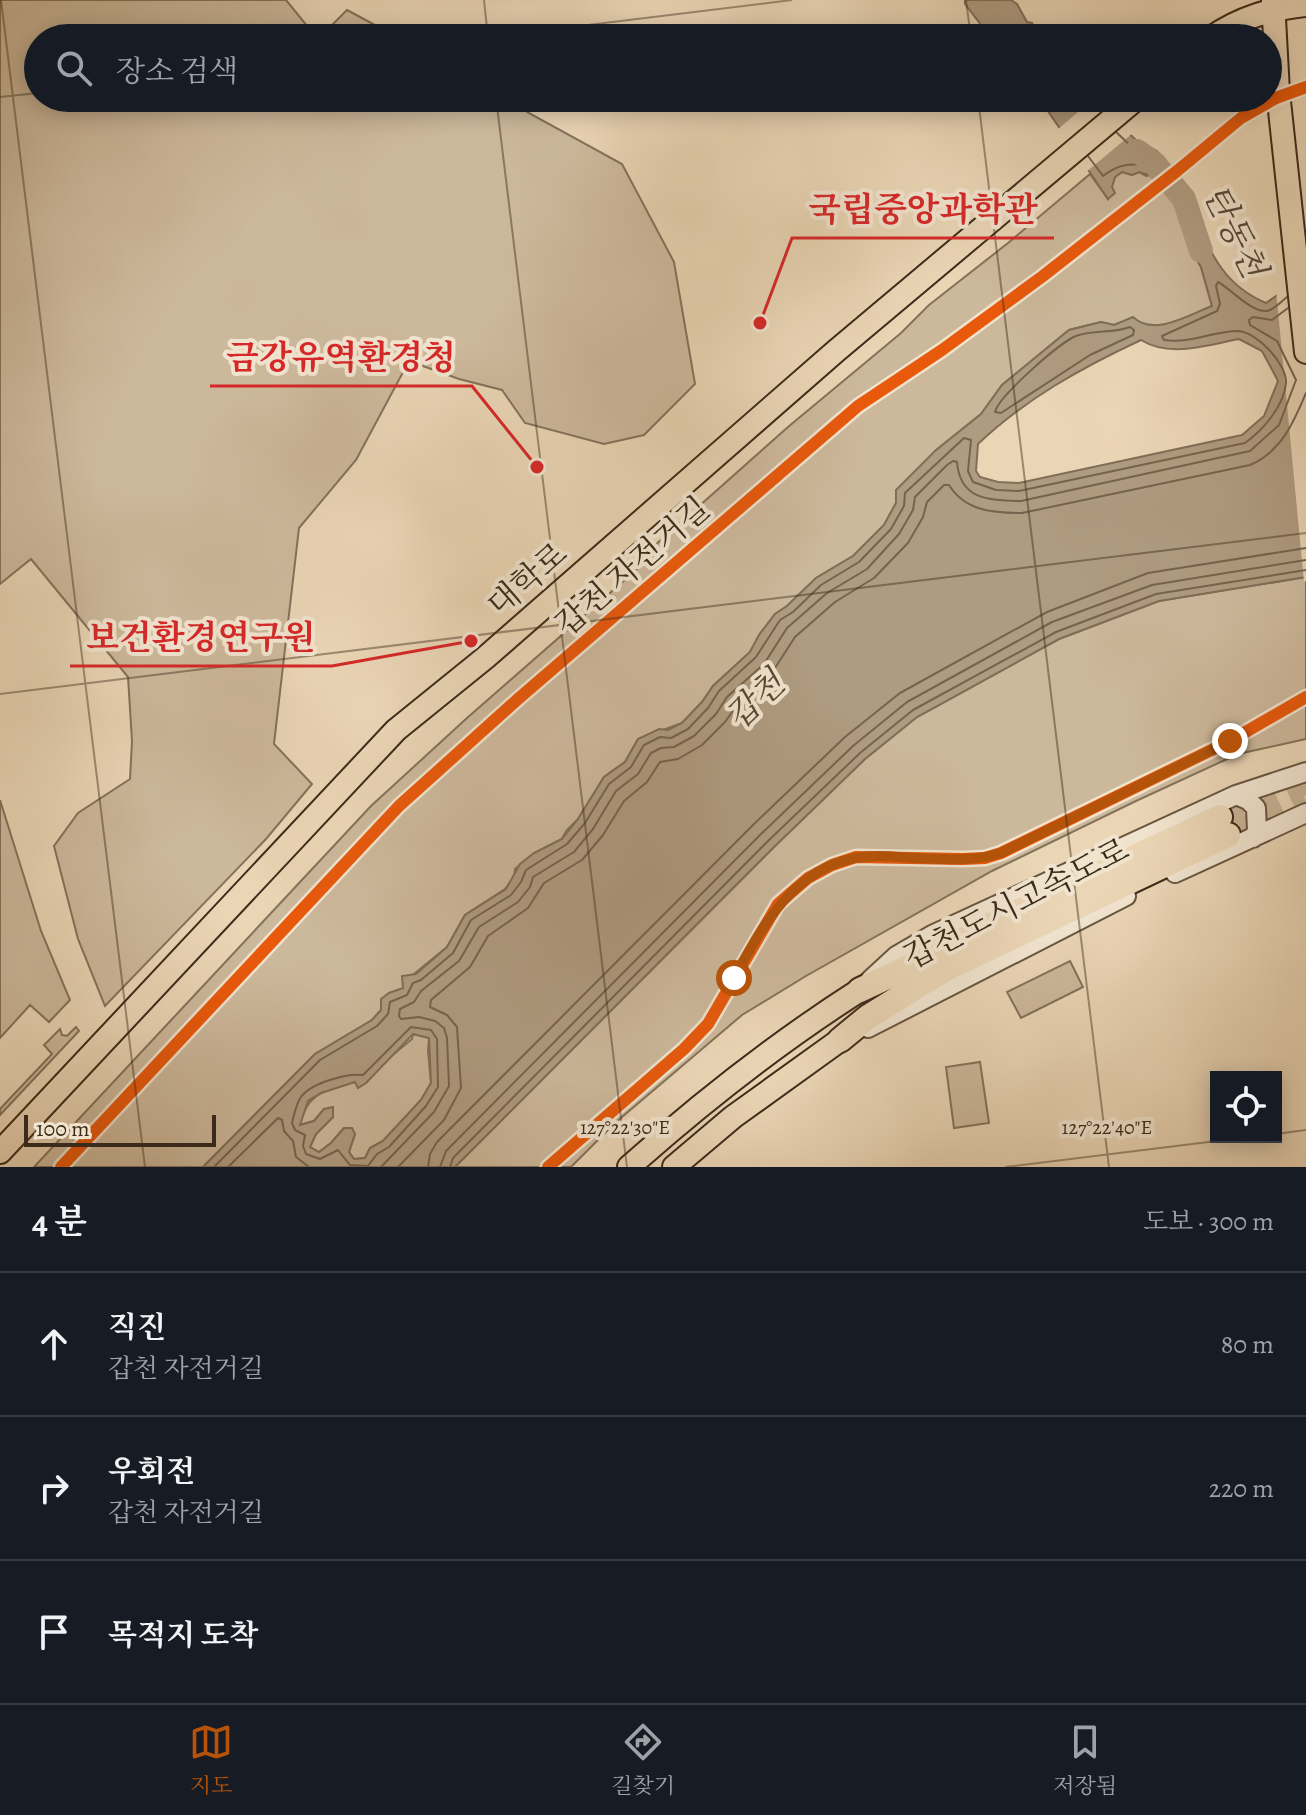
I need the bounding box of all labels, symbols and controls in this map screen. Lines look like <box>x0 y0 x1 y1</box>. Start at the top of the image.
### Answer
search box <box>24 24 1282 112</box>
icon: search <box>52 46 96 90</box>
text: 장소 검색 <box>116 51 238 91</box>
water label: 탄동천 <box>1192 176 1279 288</box>
callout: 국립중앙과학관 <box>792 180 1054 238</box>
text: 국립중앙과학관 <box>808 186 1038 233</box>
callout: 금강유역환경청 <box>210 328 472 386</box>
text: 금강유역환경청 <box>226 334 456 381</box>
street label: 갑천 자전거길 <box>545 486 719 646</box>
street label: 대학로 <box>478 532 576 626</box>
callout: 보건환경연구원 <box>70 608 332 666</box>
text: 보건환경연구원 <box>86 614 316 661</box>
water label: 갑천 <box>715 659 796 740</box>
route end <box>1212 723 1248 759</box>
street label: 갑천도시고속도로 <box>896 827 1136 979</box>
route start <box>716 960 752 996</box>
map controls <box>1210 1071 1282 1143</box>
button: locate <box>1210 1071 1282 1143</box>
scale bar <box>24 1111 216 1147</box>
text: 100 m <box>36 1114 90 1144</box>
text: 127°22'30"E <box>580 1114 670 1141</box>
text: 127°22'40"E <box>1062 1114 1152 1141</box>
text: 4 분 <box>32 1198 87 1245</box>
text: 도보 · 300 m <box>1143 1204 1274 1239</box>
text: 직진 <box>108 1307 166 1347</box>
icon: ahead <box>32 1322 76 1366</box>
text: 80 m <box>1221 1327 1274 1362</box>
text: 갑천 자전거길 <box>108 1351 264 1386</box>
text: 우회전 <box>108 1451 195 1491</box>
icon: right <box>32 1466 76 1510</box>
text: 220 m <box>1209 1471 1274 1506</box>
text: 갑천 자전거길 <box>108 1495 264 1530</box>
icon: arrive <box>32 1610 76 1654</box>
text: 목적지 도착 <box>108 1615 258 1655</box>
tab: 지도 <box>189 1720 233 1801</box>
tab: 길찾기 <box>611 1720 675 1801</box>
tab: 저장됨 <box>1053 1720 1117 1801</box>

